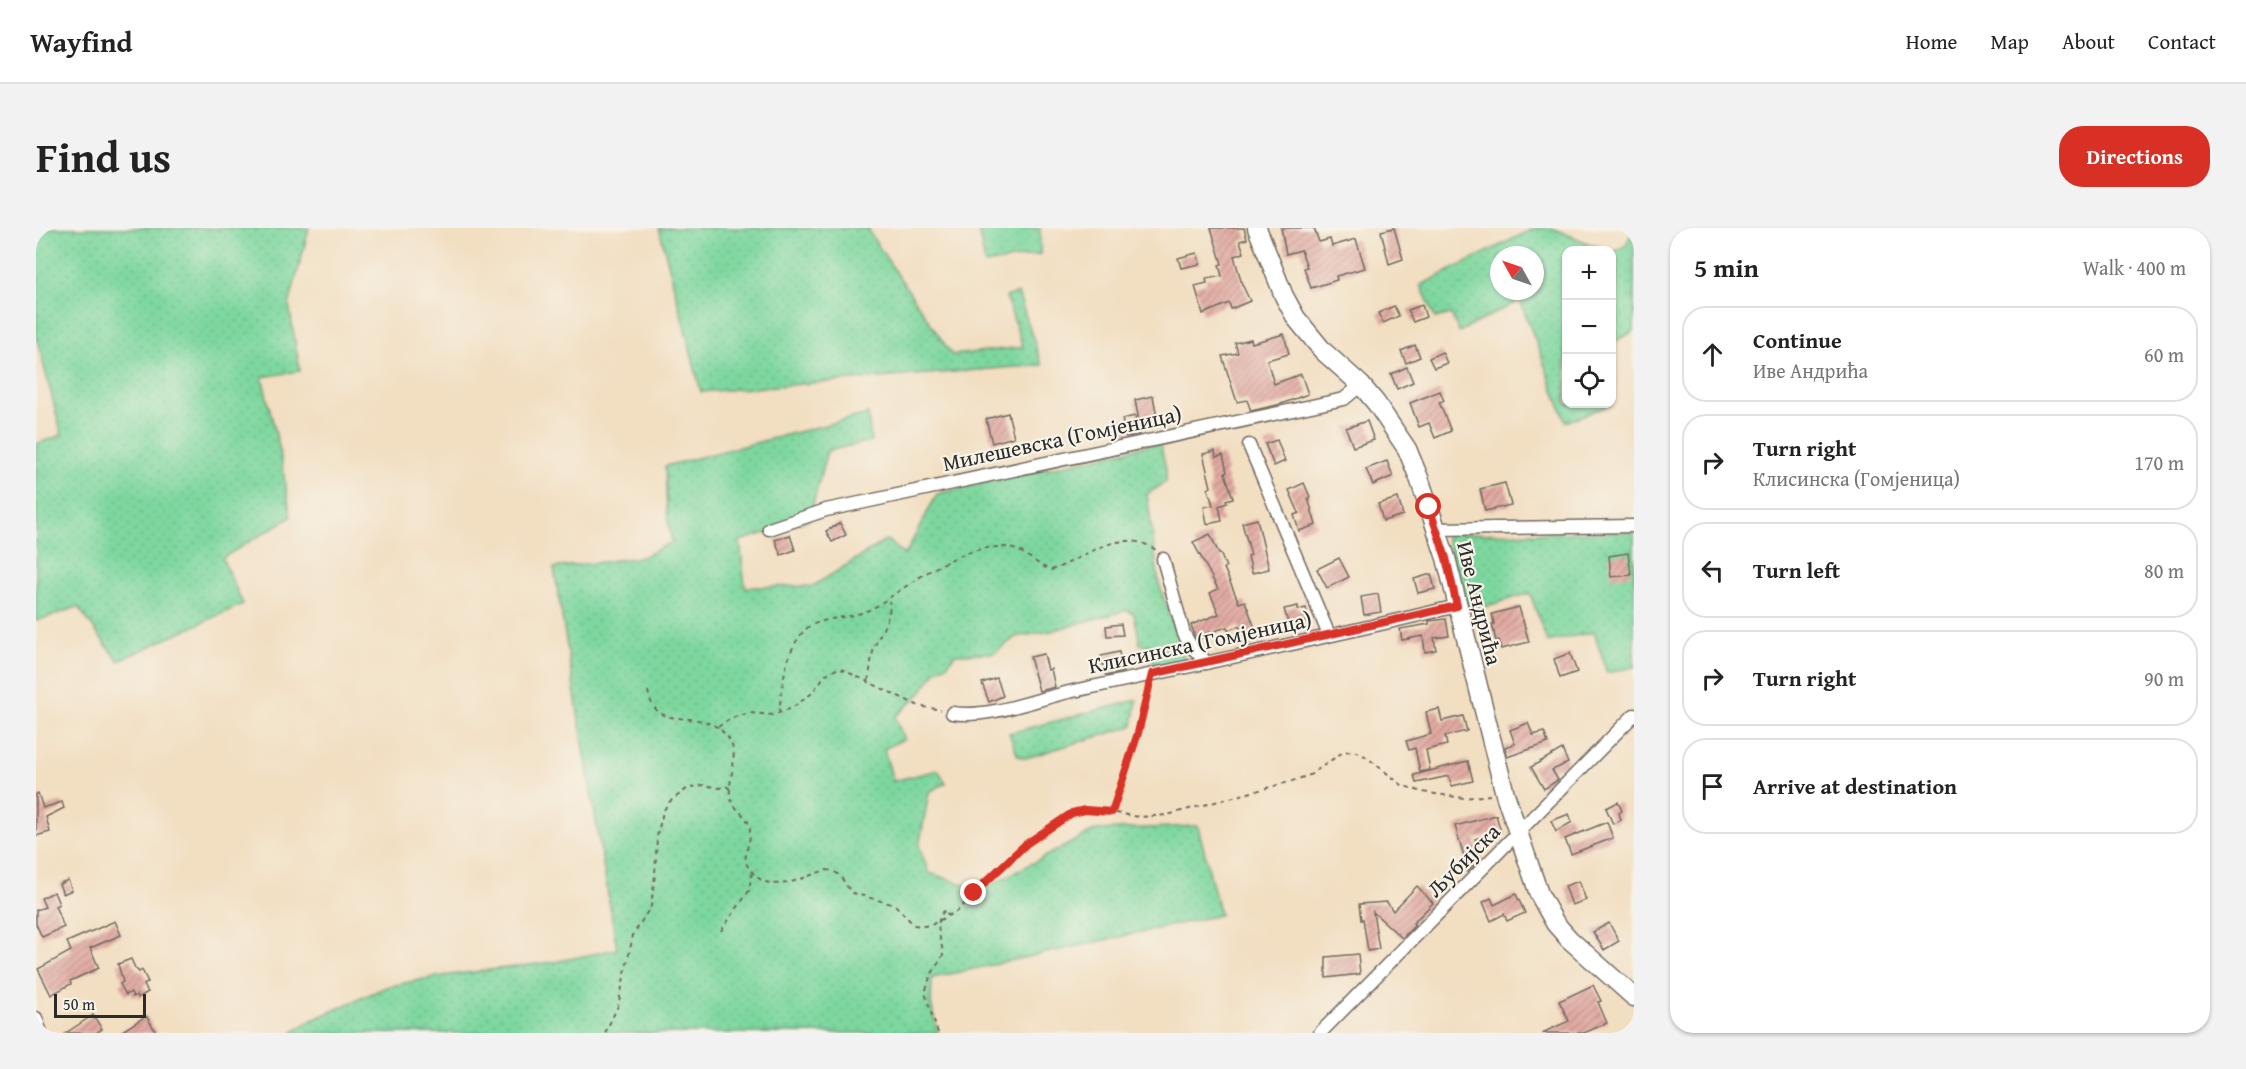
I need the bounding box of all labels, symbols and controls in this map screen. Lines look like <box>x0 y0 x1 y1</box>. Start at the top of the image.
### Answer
text: Wayfind <box>30 21 132 62</box>
text: Home <box>1906 26 1957 57</box>
text: Map <box>1990 26 2029 57</box>
text: About <box>2062 26 2115 57</box>
text: Contact <box>2148 26 2216 57</box>
text: Find us <box>36 126 171 187</box>
button: Directions <box>2059 126 2210 187</box>
north arrow <box>1490 246 1544 300</box>
map controls <box>1562 246 1616 408</box>
button: + <box>1562 246 1616 300</box>
text: 5 min <box>1694 248 1759 287</box>
text: Walk · 400 m <box>2083 253 2186 282</box>
button: − <box>1562 300 1616 354</box>
text: Continue <box>1753 324 1842 356</box>
icon: ahead <box>1696 338 1729 371</box>
text: 60 m <box>2144 340 2184 369</box>
button: locate <box>1562 354 1616 408</box>
text: Иве Андрића <box>1753 356 1868 385</box>
street label: Милешевска (Гомјеница) <box>939 397 1185 479</box>
text: Turn right <box>1753 432 1856 464</box>
icon: right <box>1696 446 1729 479</box>
text: 170 m <box>2134 448 2184 477</box>
text: Клисинска (Гомјеница) <box>1753 464 1960 493</box>
route start <box>1415 493 1441 519</box>
street label: Иве Андрића <box>1449 538 1511 669</box>
icon: left <box>1696 554 1729 587</box>
text: Turn left <box>1753 554 1840 586</box>
text: 80 m <box>2144 556 2184 585</box>
street label: Клисинска (Гомјеница) <box>1085 603 1315 681</box>
icon: right <box>1696 662 1729 695</box>
text: Turn right <box>1753 662 1856 694</box>
text: 90 m <box>2144 664 2184 693</box>
icon: arrive <box>1696 770 1729 803</box>
text: Arrive at destination <box>1753 770 1957 802</box>
street label: Љубијска <box>1419 816 1507 904</box>
route end <box>960 879 986 905</box>
scale bar <box>54 991 146 1018</box>
text: 50 m <box>63 992 95 1016</box>

